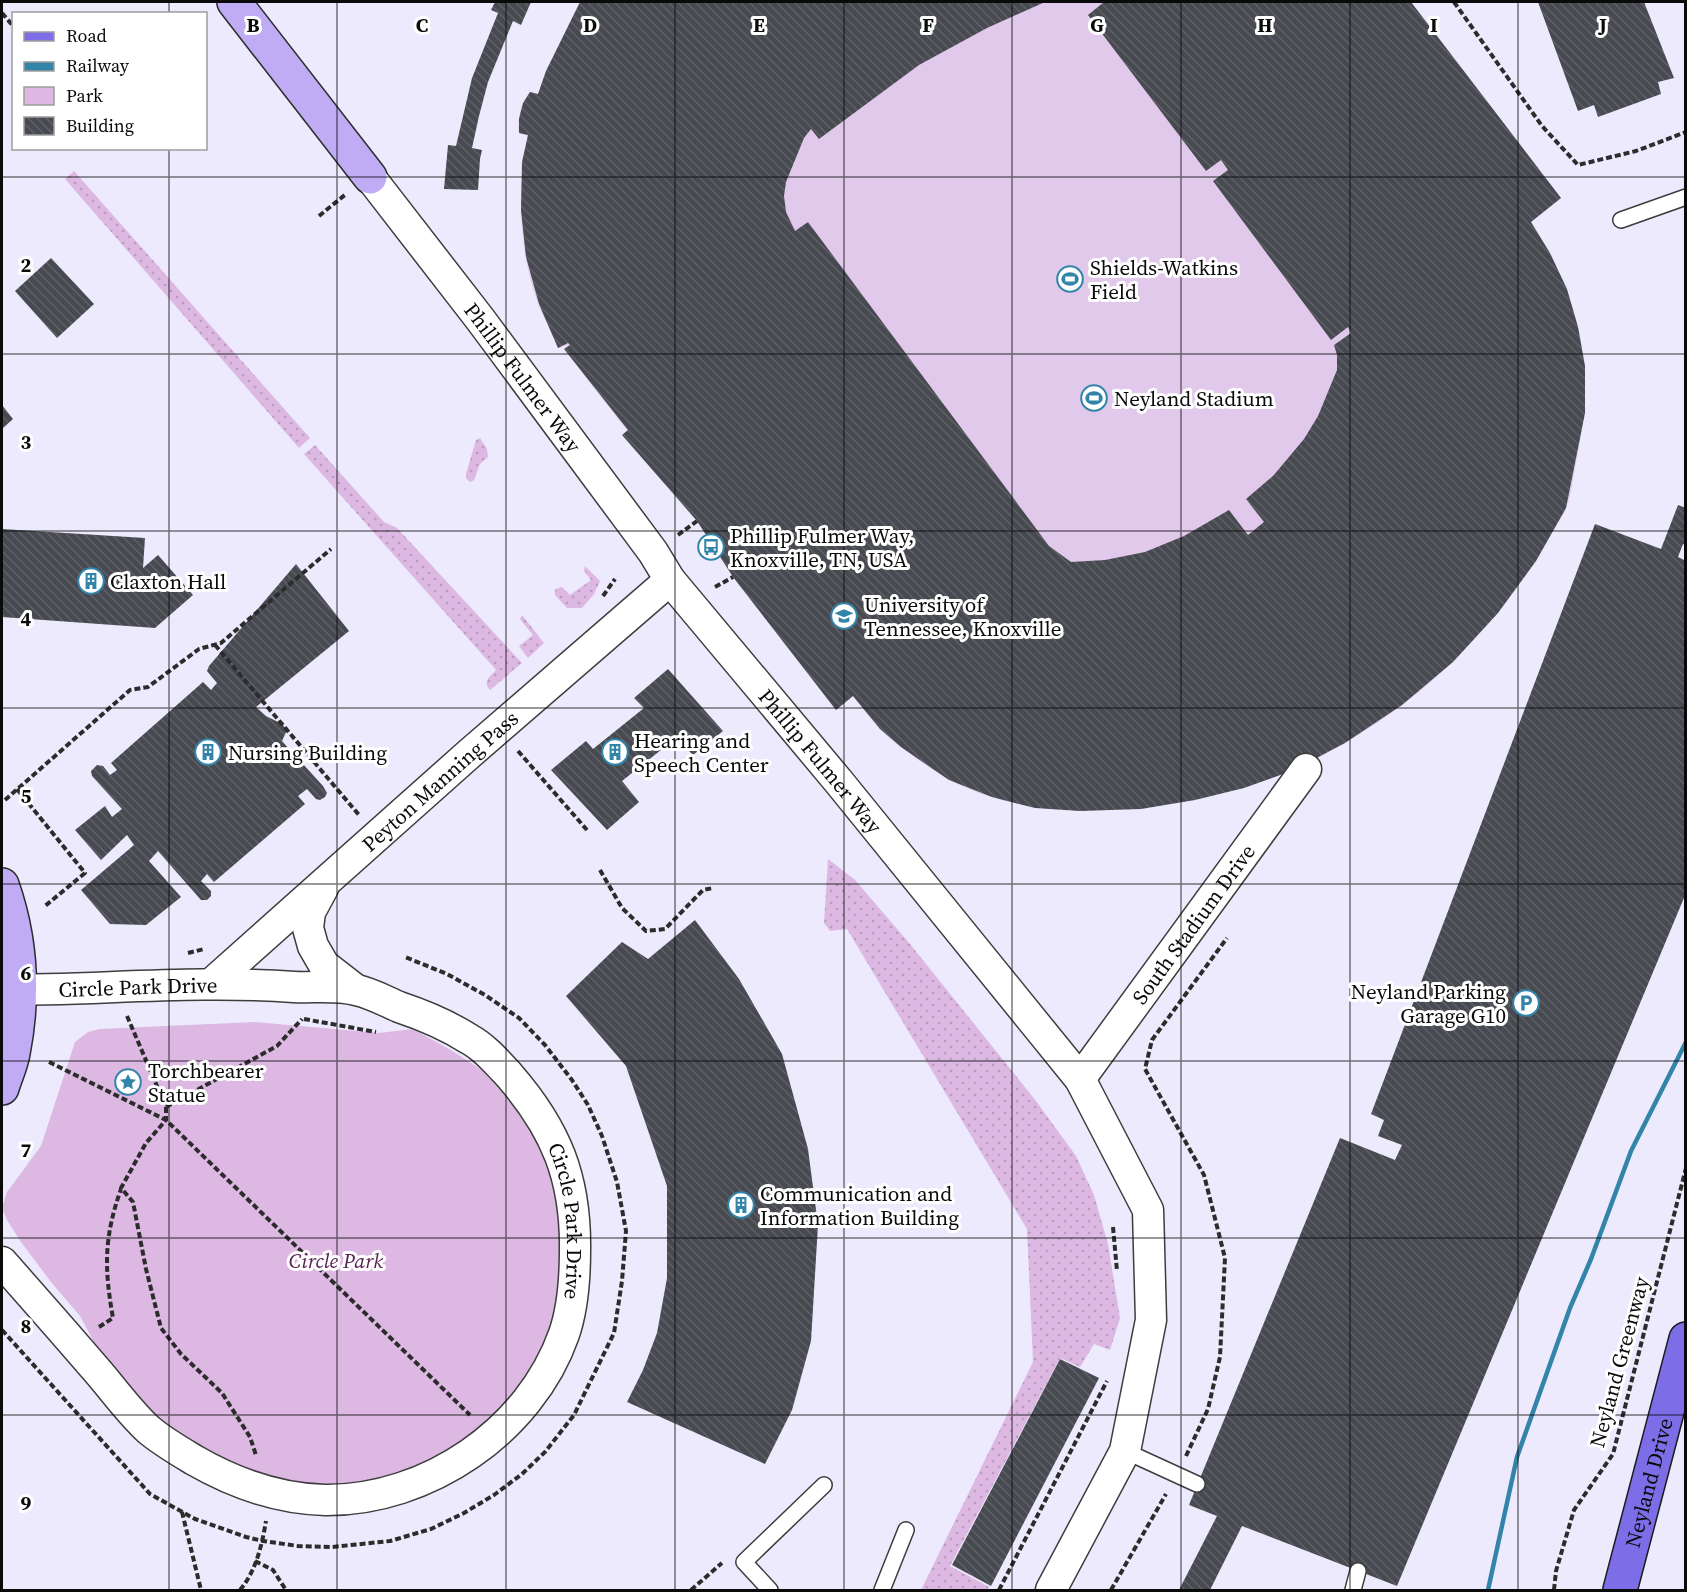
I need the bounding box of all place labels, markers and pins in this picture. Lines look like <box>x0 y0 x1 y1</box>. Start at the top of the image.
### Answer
place label: Shields-Watkins Field <box>1090 253 1238 306</box>
sports icon: Shields-Watkins Field <box>1055 264 1085 294</box>
sports icon: Neyland Stadium <box>1079 383 1109 413</box>
place label: Neyland Stadium <box>1114 384 1274 413</box>
place label: Phillip Fulmer Way, Knoxville, TN, USA <box>730 521 914 574</box>
bus stop icon: Phillip Fulmer Way, Knoxville, TN, USA <box>696 532 726 562</box>
building icon: Claxton Hall <box>76 566 106 596</box>
place label: Claxton Hall <box>110 567 226 596</box>
place label: University of Tennessee, Knoxville <box>864 590 1061 643</box>
school or university icon: University of Tennessee, Knoxville <box>829 601 859 631</box>
place label: Hearing and Speech Center <box>634 726 769 779</box>
building icon: Nursing Building <box>193 737 223 767</box>
building icon: Hearing and Speech Center <box>600 737 630 767</box>
place label: Nursing Building <box>228 738 387 767</box>
place label: Neyland Parking Garage G10 <box>1351 977 1506 1030</box>
parking icon: Neyland Parking Garage G10 <box>1511 988 1541 1018</box>
place label: Torchbearer Statue <box>148 1056 264 1109</box>
place icon: Torchbearer Statue <box>113 1067 143 1097</box>
place label: Communication and Information Building <box>760 1179 959 1232</box>
building icon: Communication and Information Building <box>726 1190 756 1220</box>

